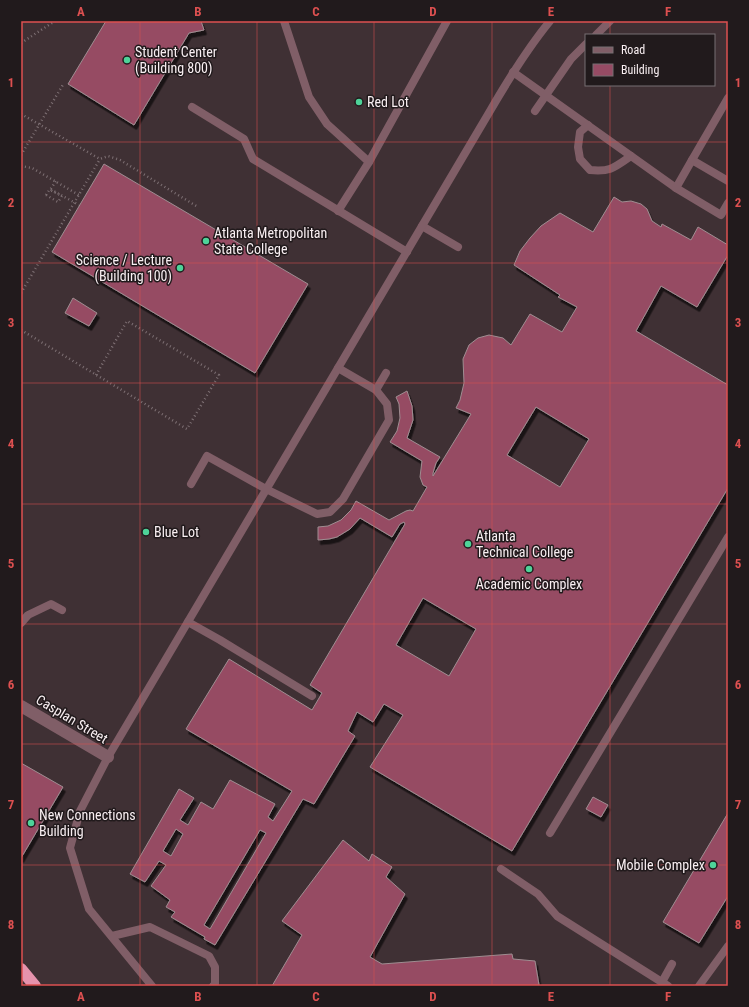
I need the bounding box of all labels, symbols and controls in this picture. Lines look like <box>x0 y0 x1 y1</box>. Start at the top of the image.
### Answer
text: A <box>77 4 85 19</box>
text: B <box>194 4 202 19</box>
text: C <box>312 4 320 19</box>
text: D <box>429 4 437 19</box>
text: E <box>548 4 555 19</box>
text: F <box>665 4 671 19</box>
legend <box>585 34 715 86</box>
text: Road <box>621 43 645 57</box>
place label: Student Center (Building 800) <box>135 44 217 77</box>
marker: Student Center (Building 800) <box>122 55 132 65</box>
text: Building <box>621 63 659 77</box>
text: 1 <box>8 75 14 90</box>
text: 1 <box>735 75 741 90</box>
place label: Red Lot <box>367 94 409 110</box>
marker: Red Lot <box>354 97 364 107</box>
text: 2 <box>8 195 15 210</box>
text: 2 <box>735 195 742 210</box>
place label: Atlanta Metropolitan State College <box>214 225 327 257</box>
marker: Atlanta Metropolitan State College <box>201 236 211 246</box>
place label: Science / Lecture (Building 100) <box>76 252 172 285</box>
marker: Science / Lecture (Building 100) <box>175 263 185 273</box>
text: 3 <box>8 315 14 330</box>
text: 3 <box>735 315 741 330</box>
text: 4 <box>8 436 15 451</box>
text: 4 <box>735 436 742 451</box>
place label: Blue Lot <box>154 524 199 540</box>
marker: Blue Lot <box>141 527 151 537</box>
place label: Atlanta Technical College <box>476 528 574 560</box>
marker: Atlanta Technical College <box>463 539 473 549</box>
text: 5 <box>8 556 15 571</box>
text: 5 <box>735 556 742 571</box>
marker: Academic Complex <box>524 564 534 574</box>
place label: Academic Complex <box>476 576 582 592</box>
text: 6 <box>8 677 15 692</box>
text: 6 <box>735 677 742 692</box>
street label: Casplan Street <box>33 691 111 747</box>
text: 7 <box>8 797 15 812</box>
text: 7 <box>735 797 742 812</box>
place label: New Connections Building <box>39 807 136 839</box>
marker: New Connections Building <box>26 818 36 828</box>
place label: Mobile Complex <box>616 857 705 873</box>
marker: Mobile Complex <box>708 860 718 870</box>
text: 8 <box>8 917 14 932</box>
text: 8 <box>735 917 741 932</box>
text: A <box>77 989 85 1004</box>
text: B <box>194 989 202 1004</box>
text: C <box>312 989 320 1004</box>
text: D <box>429 989 437 1004</box>
text: E <box>548 989 555 1004</box>
text: F <box>665 989 671 1004</box>

